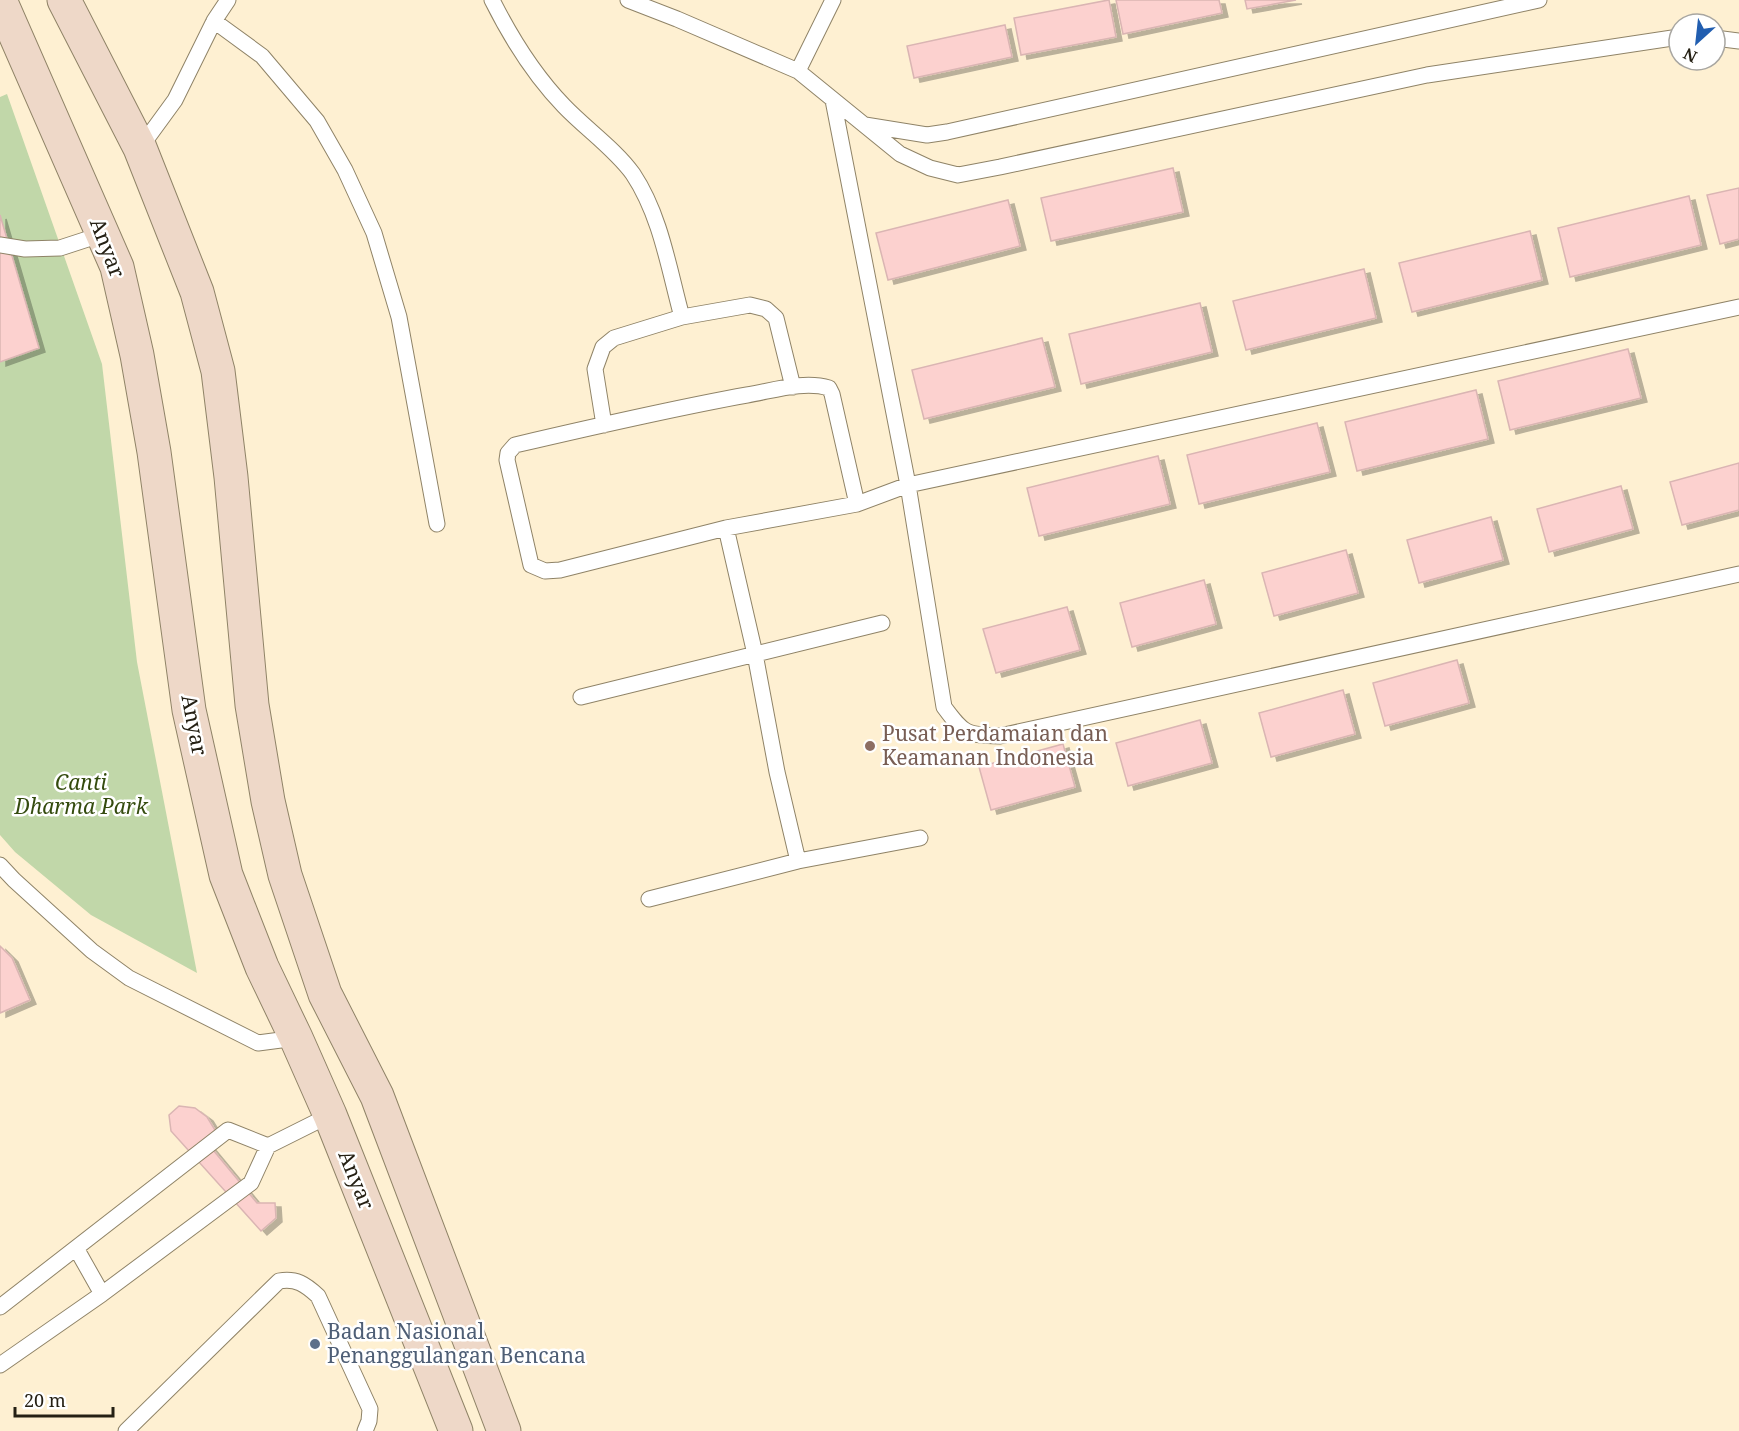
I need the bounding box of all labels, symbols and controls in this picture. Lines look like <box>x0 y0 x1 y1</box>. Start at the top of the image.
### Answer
north arrow <box>1667 12 1727 72</box>
text: N <box>1679 43 1701 68</box>
street label: Anyar <box>84 214 132 281</box>
street label: Anyar <box>175 692 215 758</box>
place label: Pusat Perdamaian dan Keamanan Indonesia <box>882 719 1108 771</box>
marker: Pusat Perdamaian dan Keamanan Indonesia <box>863 739 877 753</box>
park label: Canti Dharma Park <box>13 768 149 820</box>
street label: Anyar <box>332 1146 381 1213</box>
place label: Badan Nasional Penanggulangan Bencana <box>327 1317 586 1369</box>
marker: Badan Nasional Penanggulangan Bencana <box>308 1337 322 1351</box>
scale bar <box>15 1380 112 1418</box>
text: 20 m <box>24 1388 66 1412</box>

